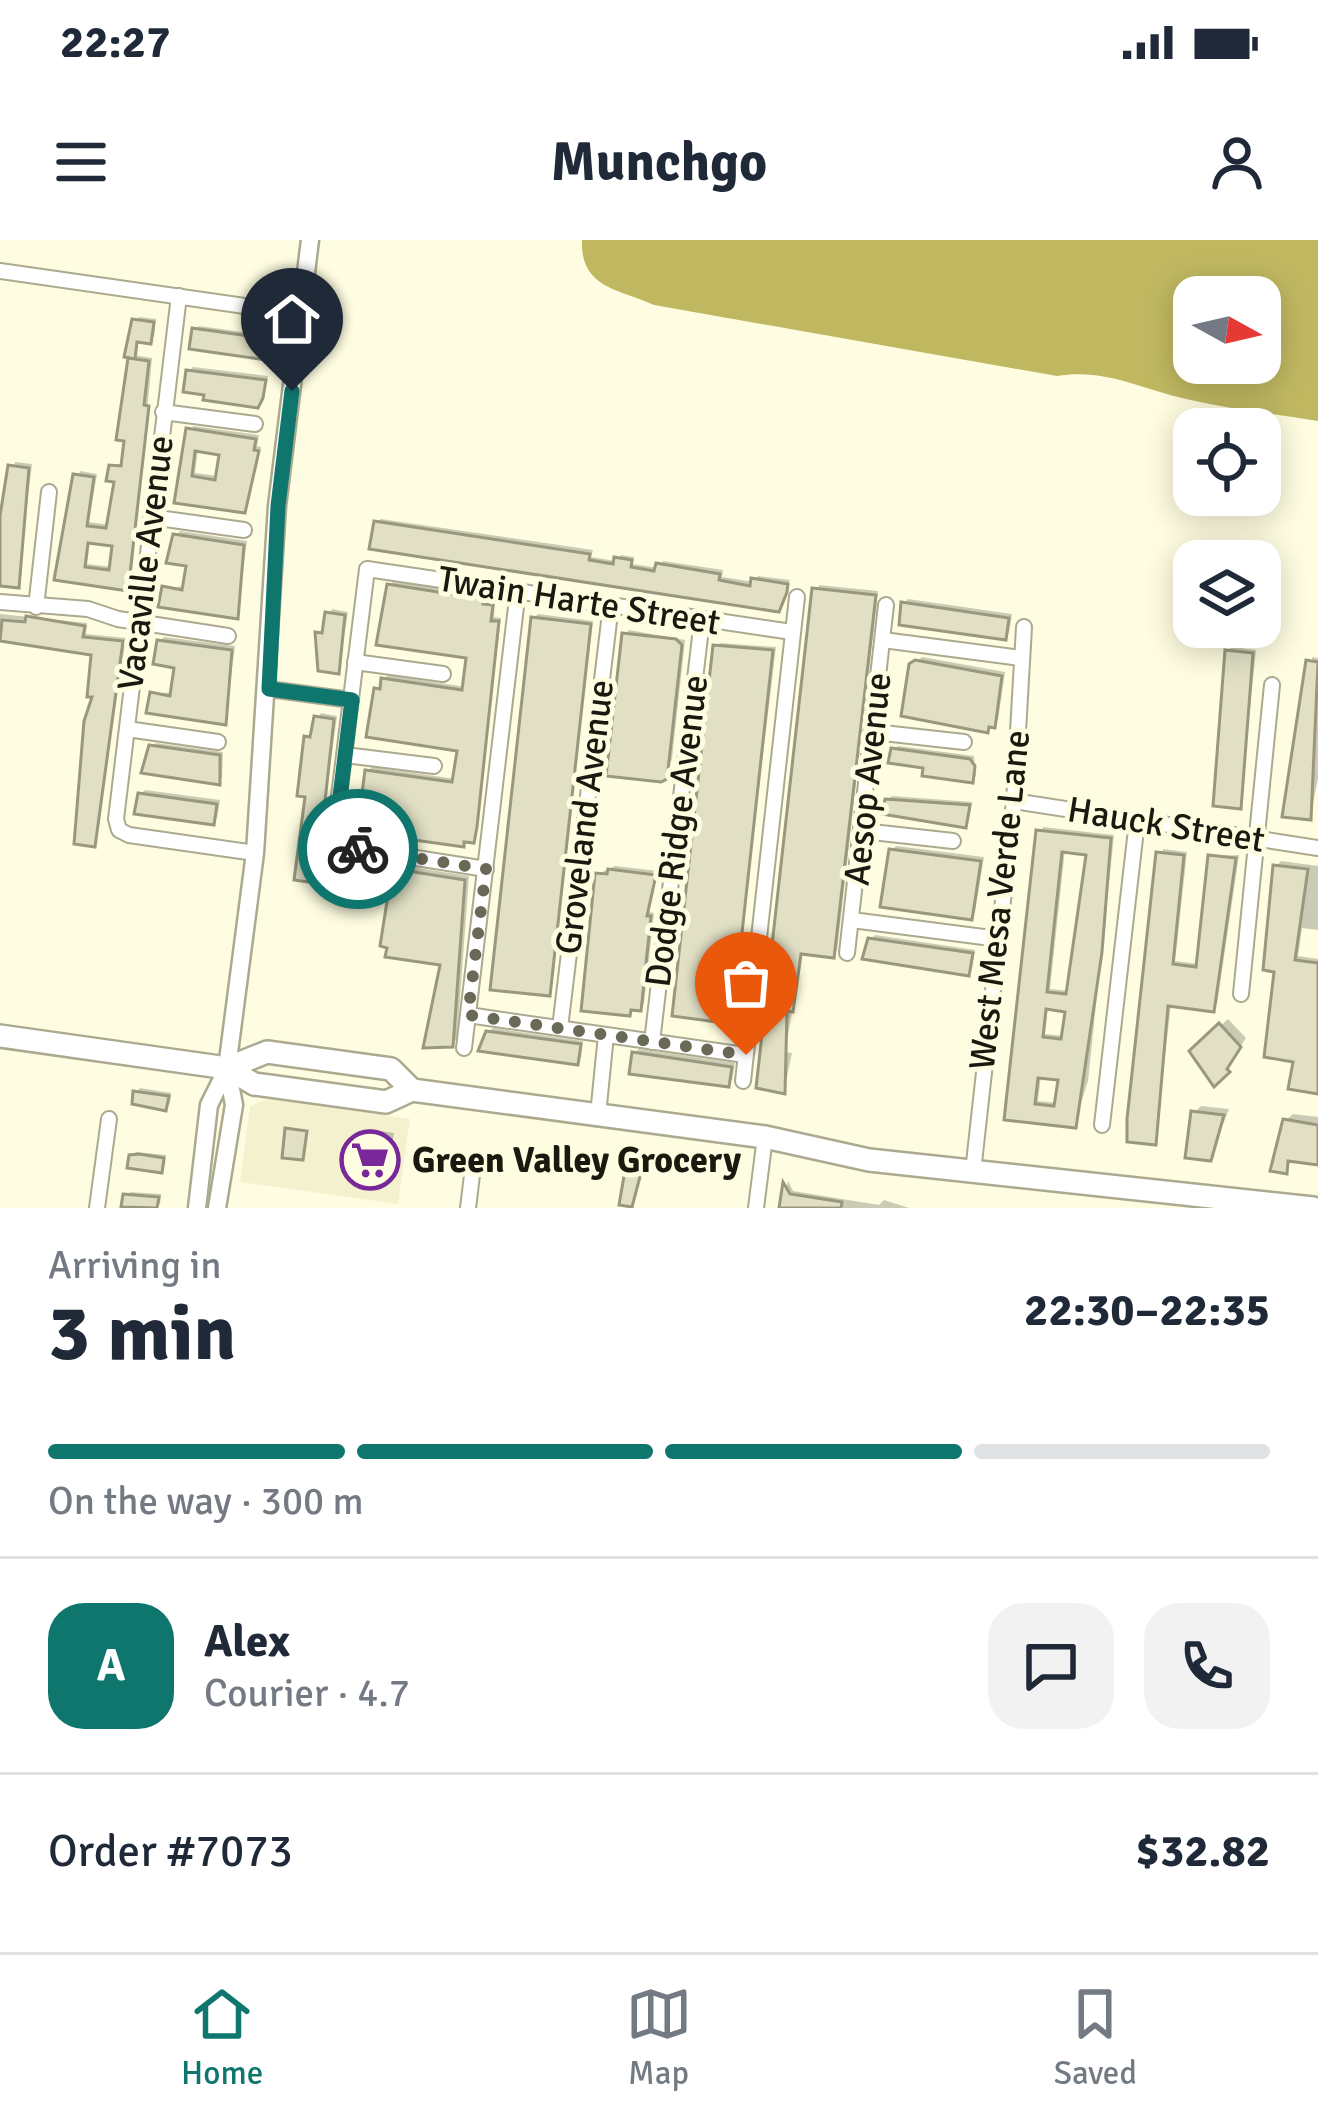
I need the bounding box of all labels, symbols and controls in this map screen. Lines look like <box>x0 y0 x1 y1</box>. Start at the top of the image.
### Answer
text: 22:27 <box>60 15 170 70</box>
icon: menu <box>48 129 114 195</box>
text: Munchgo <box>551 129 767 196</box>
icon: person <box>1204 129 1270 195</box>
pin <box>241 268 343 391</box>
north arrow <box>1173 276 1281 384</box>
map controls <box>1173 276 1281 648</box>
icon: home <box>259 286 325 352</box>
button: locate <box>1173 408 1281 516</box>
street label: Vacaville Avenue <box>108 433 184 693</box>
button: layers <box>1173 540 1281 648</box>
street label: Twain Harte Street <box>435 556 723 646</box>
street label: Aesop Avenue <box>834 670 902 888</box>
street label: Dodge Ridge Avenue <box>636 672 718 990</box>
street label: Groveland Avenue <box>546 677 624 957</box>
street label: West Mesa Verde Lane <box>960 728 1040 1072</box>
street label: Hauck Street <box>1064 787 1268 863</box>
courier <box>298 789 418 909</box>
icon: bike <box>325 816 391 882</box>
pin <box>695 932 797 1055</box>
icon: bag <box>713 950 779 1016</box>
supermarket icon: Green Valley Grocery <box>339 1129 401 1191</box>
place label: Green Valley Grocery <box>412 1138 741 1183</box>
text: Arriving in <box>48 1241 222 1289</box>
text: 22:30–22:35 <box>1024 1283 1270 1338</box>
text: 3 min <box>48 1286 236 1382</box>
text: On the way · 300 m <box>48 1477 364 1525</box>
button: chat <box>988 1603 1114 1729</box>
button: phone <box>1144 1603 1270 1729</box>
text: Alex <box>204 1614 290 1669</box>
text: A <box>97 1638 125 1693</box>
text: Courier · 4.7 <box>204 1669 410 1717</box>
text: Order #7073 <box>48 1824 293 1879</box>
text: $32.82 <box>1136 1824 1270 1879</box>
tab: Home <box>181 1981 263 2094</box>
tab: Map <box>626 1981 692 2094</box>
tab: Saved <box>1054 1981 1137 2094</box>

